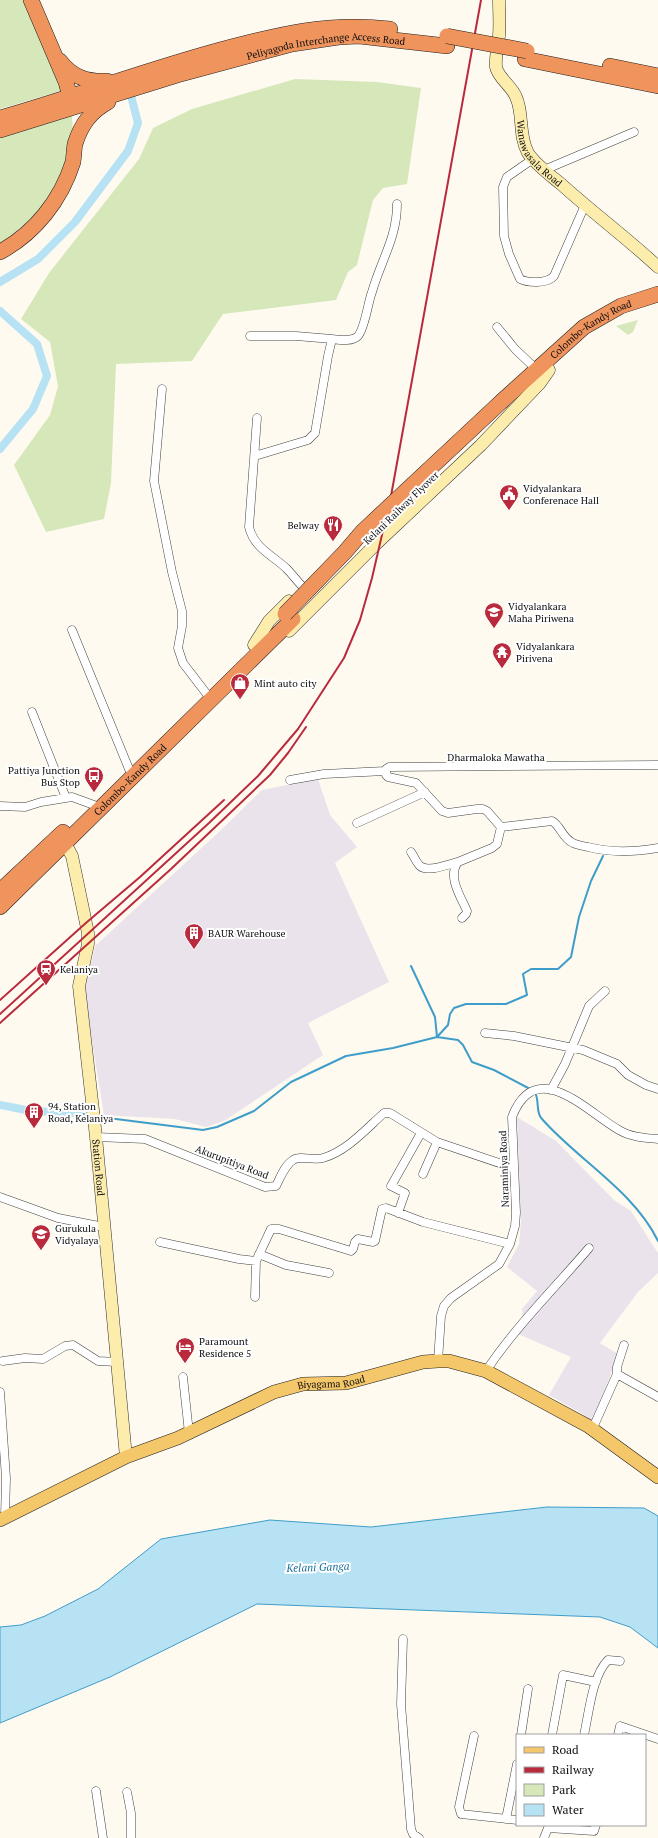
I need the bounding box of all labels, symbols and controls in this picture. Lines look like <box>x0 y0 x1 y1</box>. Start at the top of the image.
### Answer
street label: Peliyagoda Interchange Access Road <box>245 29 406 62</box>
street label: Wanawasala Road <box>514 120 566 189</box>
street label: Colombo-Kandy Road <box>547 296 633 361</box>
street label: Kelani Railway Flyover <box>360 468 442 547</box>
place label: Vidyalankara Conferenace Hall <box>523 482 599 507</box>
public building icon: Vidyalankara Conferenace Hall <box>498 483 520 511</box>
restaurant icon: Belway <box>322 514 344 542</box>
place label: Belway <box>287 519 320 532</box>
place label: Vidyalankara Maha Piriwena <box>508 600 574 625</box>
school or university icon: Vidyalankara Maha Piriwena <box>483 601 505 629</box>
place label: Vidyalankara Pirivena <box>516 640 575 665</box>
temple icon: Vidyalankara Pirivena <box>491 641 513 669</box>
shop icon: Mint auto city <box>229 672 251 700</box>
place label: Mint auto city <box>254 677 318 690</box>
street label: Colombo-Kandy Road <box>91 740 169 818</box>
street label: Dharmaloka Mawatha <box>447 751 545 764</box>
place label: Pattiya Junction Bus Stop <box>8 764 80 789</box>
bus stop icon: Pattiya Junction Bus Stop <box>83 765 105 793</box>
building icon: BAUR Warehouse <box>183 922 205 950</box>
place label: BAUR Warehouse <box>208 927 286 940</box>
station icon: Kelaniya <box>35 958 57 986</box>
place label: Kelaniya <box>60 963 98 976</box>
place label: 94, Station Road, Kelaniya <box>48 1100 113 1125</box>
building icon: 94, Station Road, Kelaniya <box>23 1101 45 1129</box>
street label: Naraminiya Road <box>496 1130 512 1208</box>
street label: Station Road <box>90 1138 108 1197</box>
street label: Akurupitiya Road <box>193 1142 271 1182</box>
place label: Gurukula Vidyalaya <box>55 1222 99 1247</box>
school or university icon: Gurukula Vidyalaya <box>30 1223 52 1251</box>
place label: Paramount Residence 5 <box>199 1335 251 1360</box>
hotel icon: Paramount Residence 5 <box>174 1336 196 1364</box>
street label: Biyagama Road <box>296 1372 367 1392</box>
water label: Kelani Ganga <box>285 1559 350 1575</box>
legend <box>516 1734 646 1826</box>
text: Road <box>552 1742 579 1757</box>
text: Railway <box>552 1762 595 1777</box>
text: Park <box>552 1782 577 1797</box>
text: Water <box>552 1802 584 1817</box>

